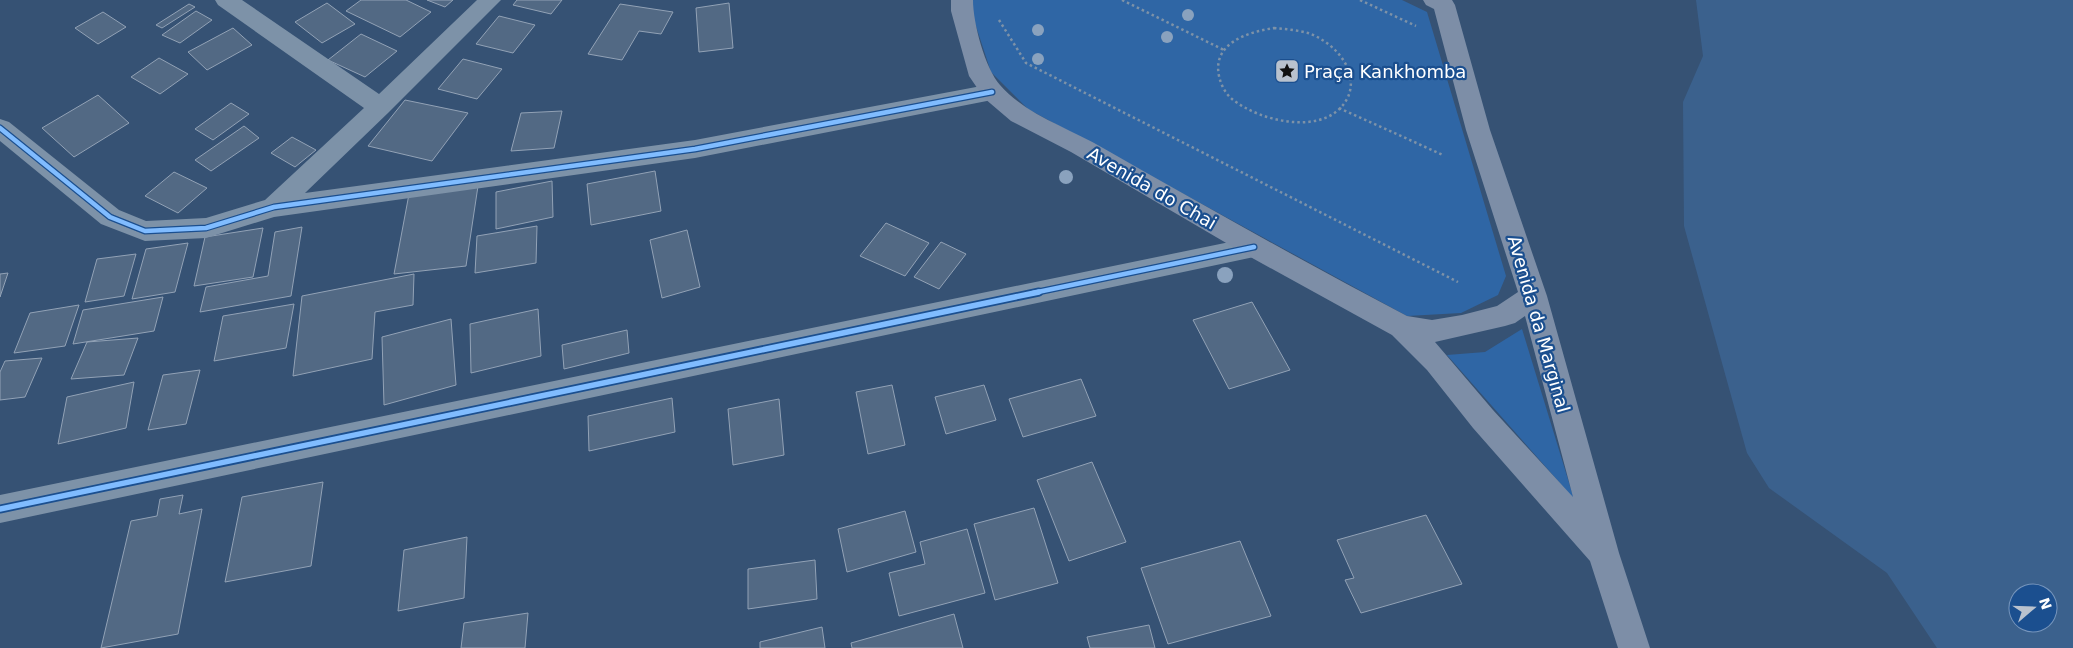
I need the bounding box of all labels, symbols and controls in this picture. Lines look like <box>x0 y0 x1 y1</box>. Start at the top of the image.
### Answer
place icon: Praça Kankhomba <box>1274 58 1300 84</box>
place label: Praça Kankhomba <box>1304 61 1466 82</box>
street label: Avenida do Chai <box>1084 142 1220 234</box>
street label: Avenida da Marginal <box>1504 233 1574 415</box>
north arrow <box>2008 583 2058 633</box>
text: N <box>2036 596 2055 612</box>

